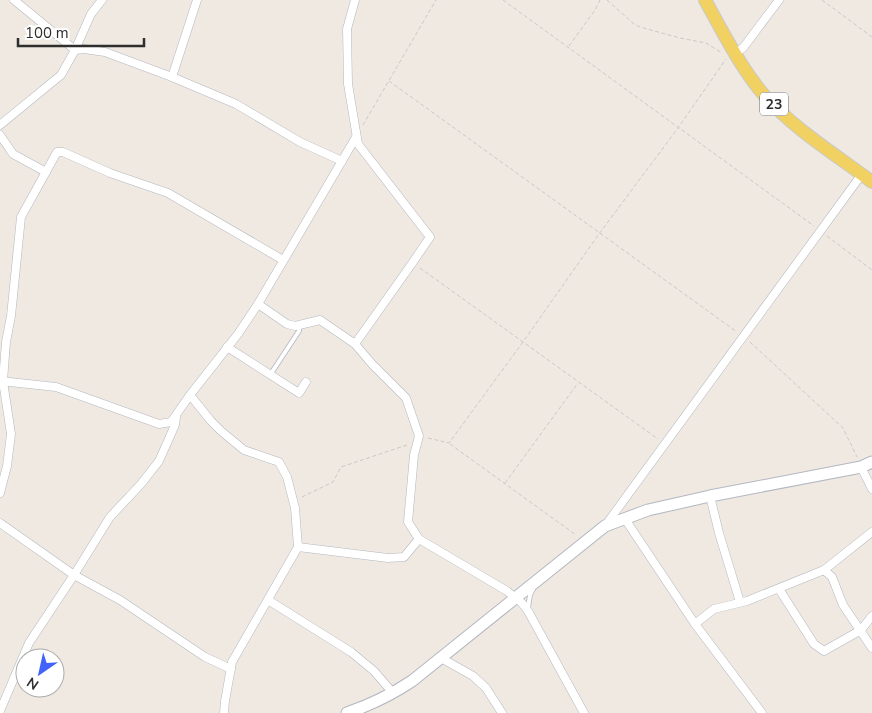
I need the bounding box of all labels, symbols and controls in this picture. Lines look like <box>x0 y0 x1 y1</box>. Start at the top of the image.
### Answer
scale bar <box>18 15 144 47</box>
text: 100 m <box>25 23 69 43</box>
road number: 23 <box>760 92 788 116</box>
north arrow <box>15 648 65 698</box>
text: N <box>23 673 43 694</box>

